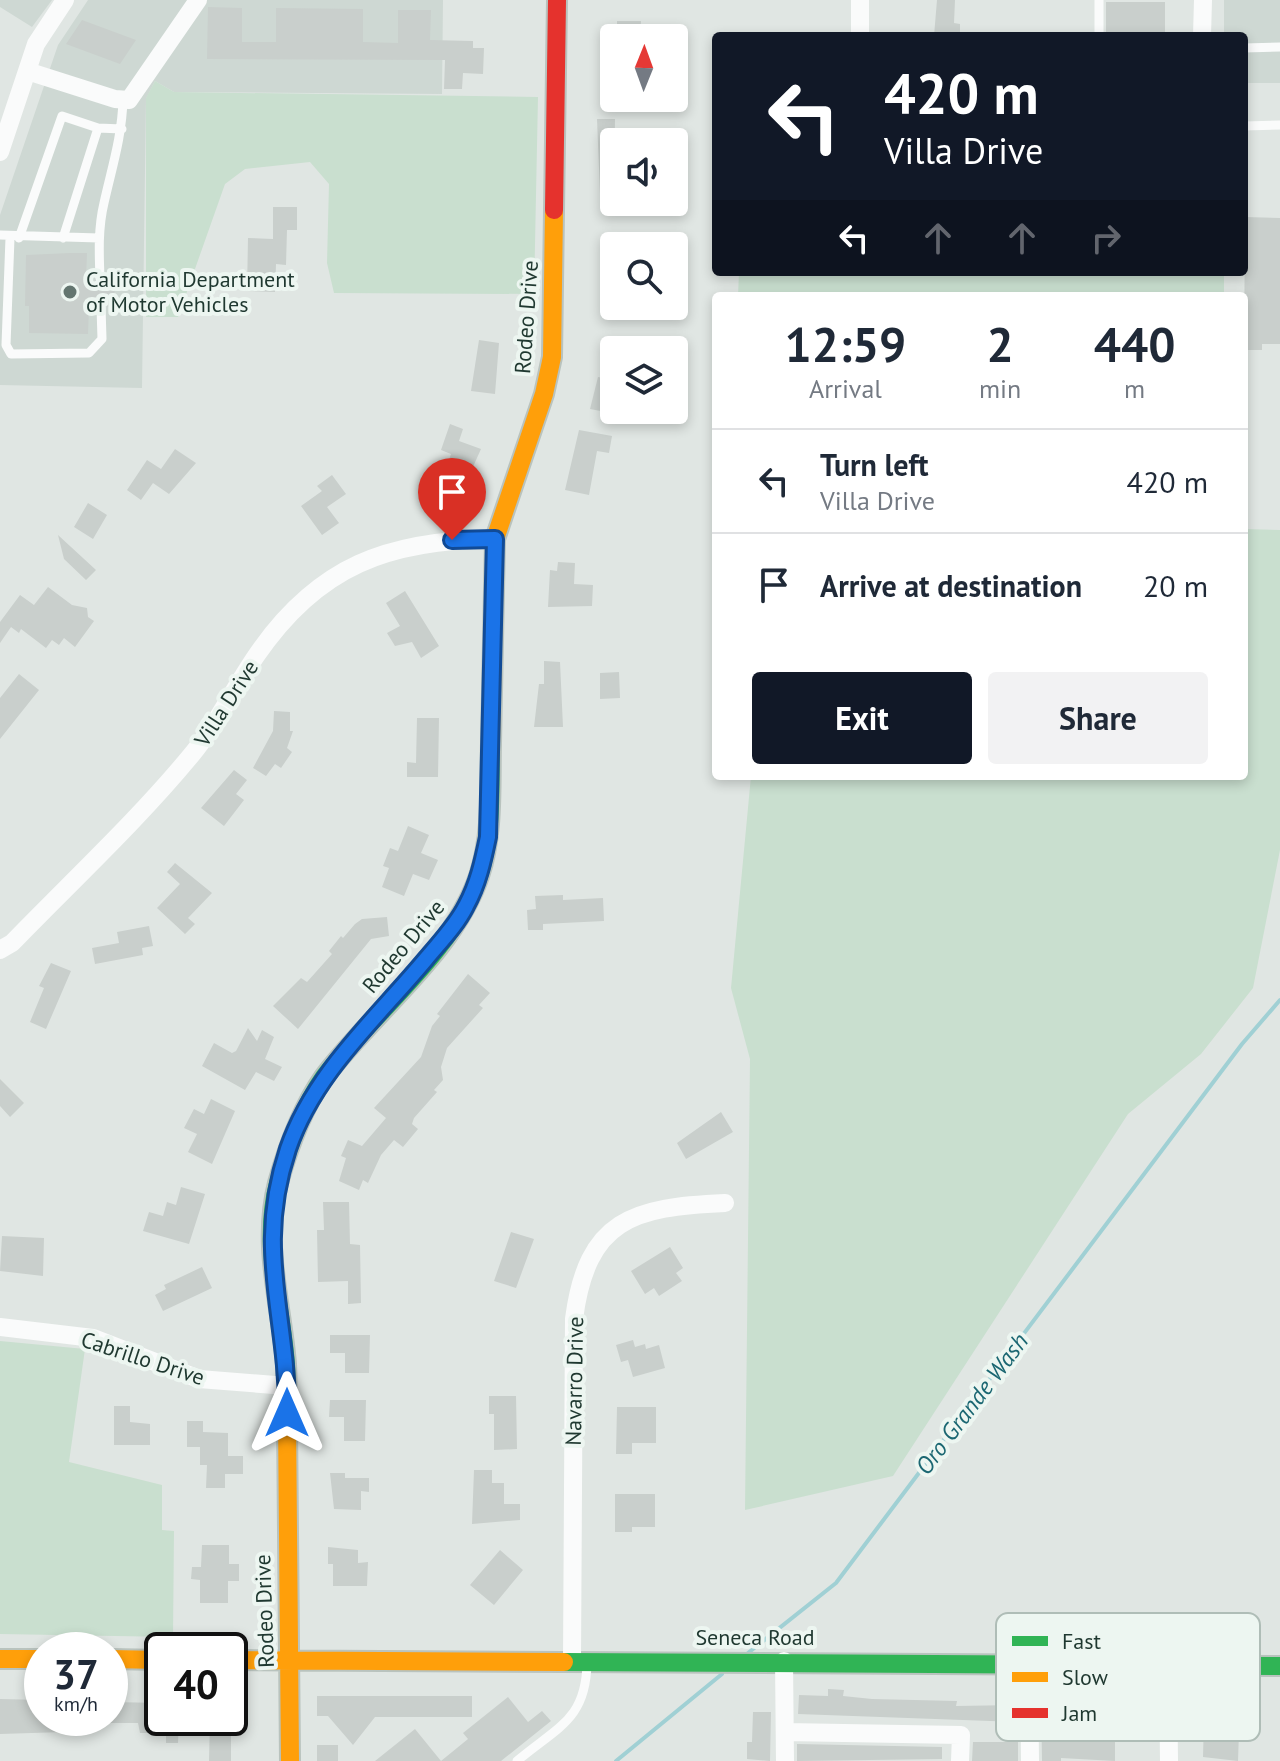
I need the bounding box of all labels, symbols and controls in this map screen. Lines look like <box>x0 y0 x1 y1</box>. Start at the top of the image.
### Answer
north arrow <box>600 24 688 112</box>
map controls <box>600 24 688 424</box>
text: 420 m <box>884 57 1039 129</box>
icon: left <box>752 64 856 168</box>
text: Villa Drive <box>884 127 1043 174</box>
button: sound <box>600 128 688 216</box>
icon: left <box>832 216 876 260</box>
icon: ahead <box>916 216 960 260</box>
icon: ahead <box>1000 216 1044 260</box>
icon: right <box>1084 216 1128 260</box>
button: search <box>600 232 688 320</box>
street label: Rodeo Drive <box>508 259 544 375</box>
place label: California Department of Motor Vehicles <box>86 265 295 318</box>
marker: California Department of Motor Vehicles <box>61 283 79 301</box>
text: 12:59 <box>785 313 906 375</box>
text: 2 <box>986 313 1014 375</box>
text: 440 <box>1094 313 1175 375</box>
button: layers <box>600 336 688 424</box>
text: Arrival <box>809 372 882 405</box>
text: min <box>979 372 1021 405</box>
text: m <box>1124 372 1145 405</box>
text: Turn left <box>820 445 928 484</box>
pin <box>418 458 486 540</box>
icon: left <box>752 459 796 503</box>
text: 420 m <box>1127 462 1208 501</box>
icon: arrive <box>430 470 474 514</box>
text: Villa Drive <box>820 484 935 517</box>
icon: arrive <box>752 563 796 607</box>
text: Arrive at destination <box>820 566 1082 605</box>
text: 20 m <box>1143 566 1208 605</box>
street label: Villa Drive <box>187 655 264 752</box>
button: Exit <box>752 672 972 764</box>
button: Share <box>988 672 1208 764</box>
street label: Rodeo Drive <box>356 893 450 999</box>
street label: Navarro Drive <box>559 1316 589 1446</box>
street label: Cabrillo Drive <box>78 1325 208 1391</box>
water label: Oro Grande Wash <box>908 1327 1035 1481</box>
position arrow <box>245 1371 329 1455</box>
street label: Rodeo Drive <box>248 1554 280 1668</box>
legend <box>996 1613 1260 1741</box>
street label: Seneca Road <box>695 1623 815 1651</box>
text: Fast <box>1062 1627 1102 1655</box>
speed limit sign: 40 <box>144 1632 248 1736</box>
text: 37 <box>53 1648 99 1700</box>
text: Slow <box>1062 1663 1108 1691</box>
text: km/h <box>54 1691 98 1717</box>
text: Jam <box>1061 1699 1097 1727</box>

